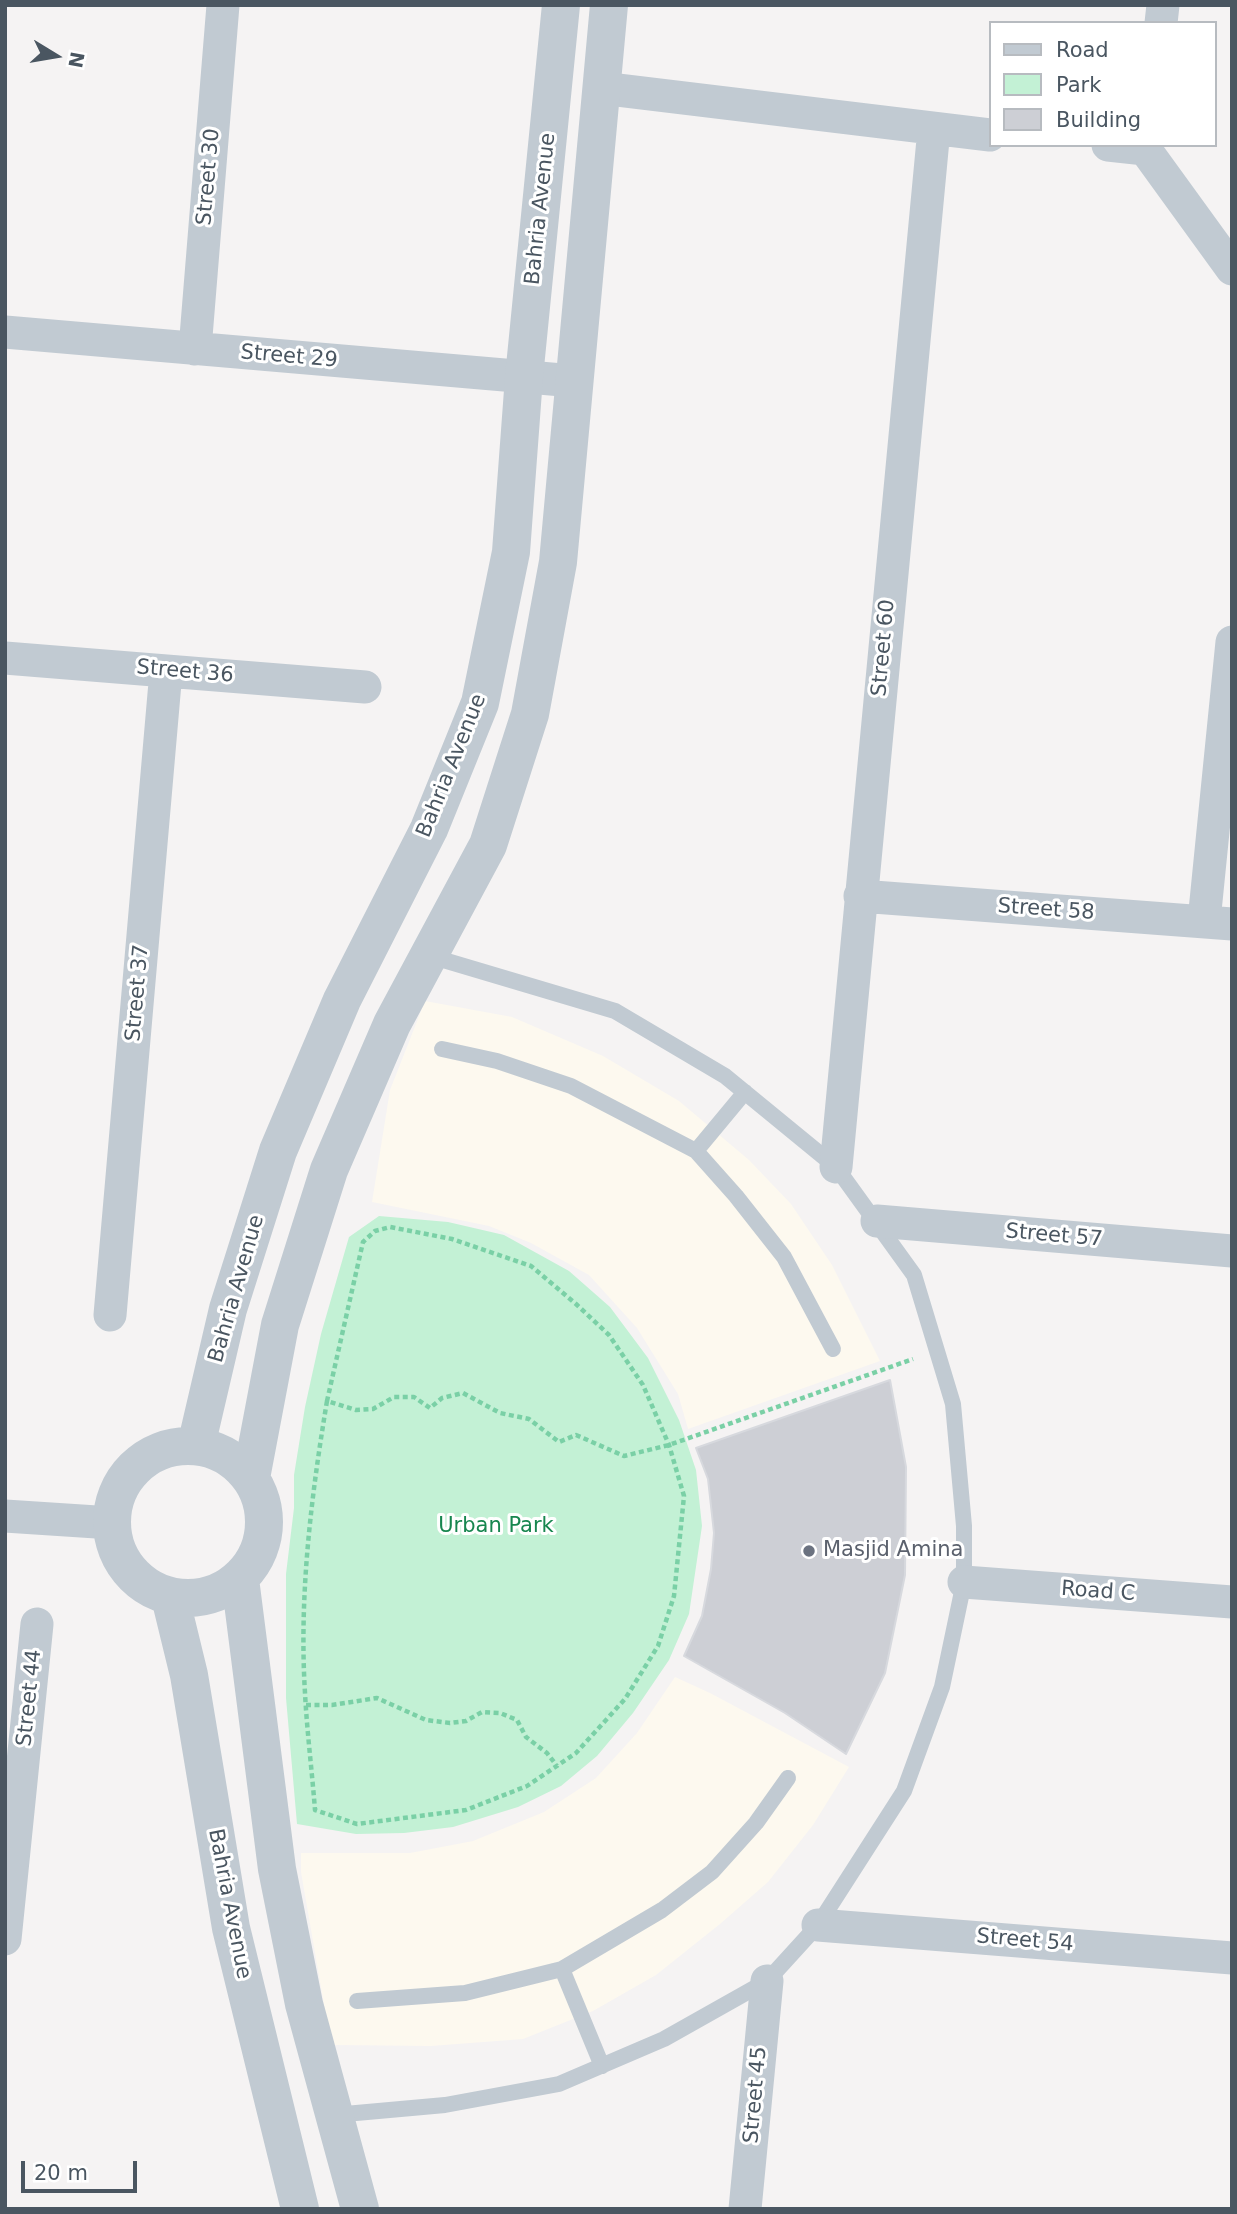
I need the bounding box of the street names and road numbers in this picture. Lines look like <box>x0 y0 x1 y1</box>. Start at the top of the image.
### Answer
street label: Street 30 <box>192 127 226 227</box>
street label: Bahria Avenue <box>520 132 562 286</box>
street label: Street 29 <box>239 340 339 374</box>
street label: Street 60 <box>867 598 901 698</box>
street label: Street 36 <box>135 655 235 689</box>
street label: Bahria Avenue <box>412 691 492 841</box>
street label: Street 58 <box>997 894 1095 926</box>
street label: Street 37 <box>121 943 155 1043</box>
street label: Bahria Avenue <box>204 1212 270 1366</box>
street label: Street 57 <box>1004 1219 1104 1253</box>
street label: Road C <box>1060 1577 1136 1607</box>
street label: Street 44 <box>12 1648 48 1748</box>
street label: Bahria Avenue <box>202 1827 256 1981</box>
street label: Street 54 <box>975 1924 1075 1958</box>
street label: Street 45 <box>739 2045 773 2145</box>

